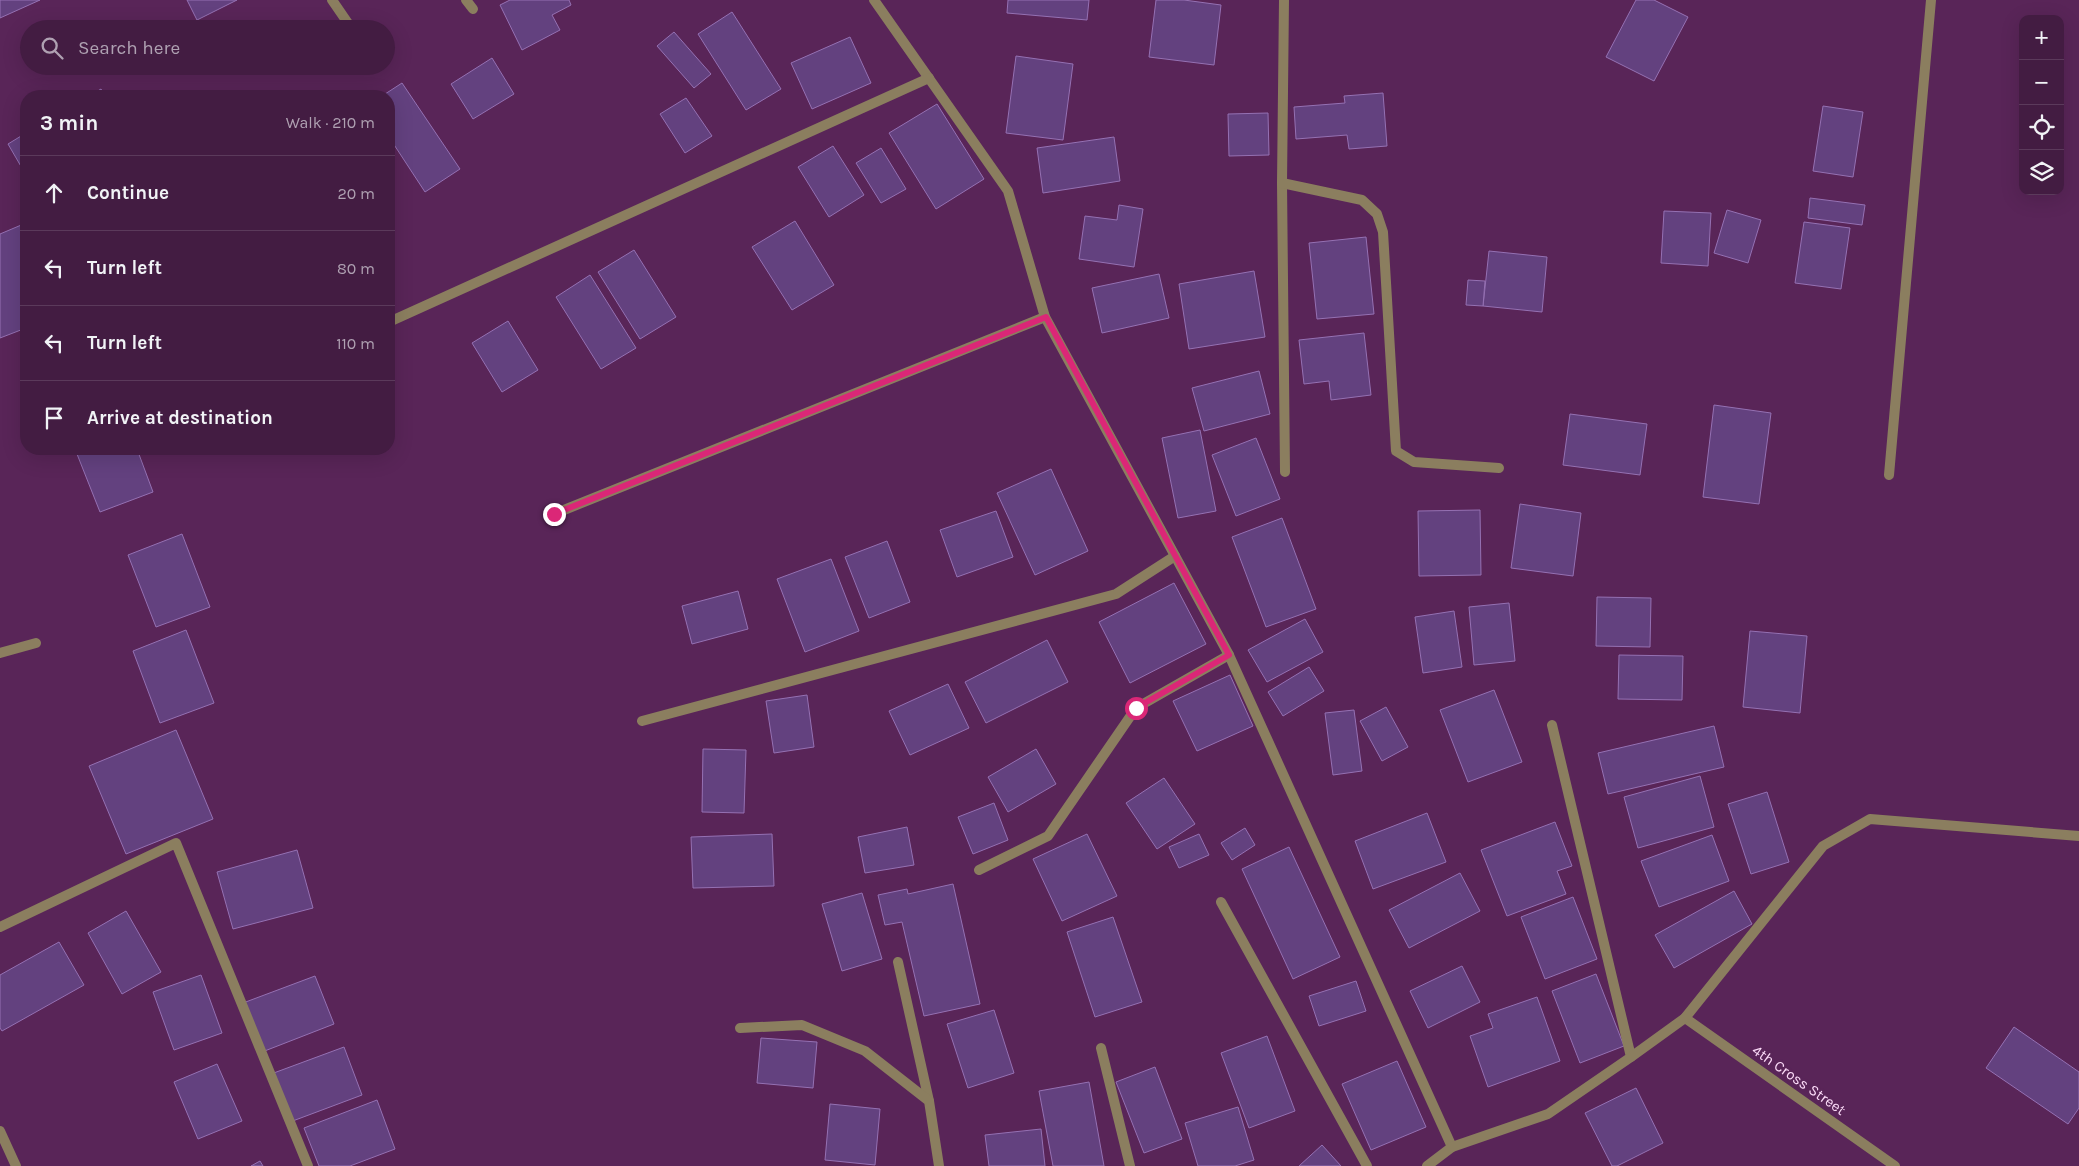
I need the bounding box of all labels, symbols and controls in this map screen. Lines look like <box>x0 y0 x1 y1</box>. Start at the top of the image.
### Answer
map controls <box>2019 15 2064 195</box>
button: + <box>2019 15 2064 60</box>
search box <box>20 20 395 75</box>
icon: search <box>38 34 66 62</box>
text: Search here <box>78 37 180 59</box>
button: − <box>2019 60 2064 105</box>
button: locate <box>2019 105 2064 150</box>
text: 3 min <box>40 111 98 135</box>
text: Walk · 210 m <box>286 113 375 132</box>
button: layers <box>2019 150 2064 195</box>
icon: ahead <box>40 179 68 207</box>
text: Continue <box>87 182 169 204</box>
text: 20 m <box>337 184 375 203</box>
icon: left <box>40 254 68 282</box>
text: Turn left <box>87 257 162 279</box>
text: 80 m <box>337 259 375 278</box>
icon: left <box>40 329 68 357</box>
text: Turn left <box>87 332 162 354</box>
text: 110 m <box>336 334 375 353</box>
icon: arrive <box>40 404 68 432</box>
text: Arrive at destination <box>87 407 273 429</box>
route end <box>543 503 566 526</box>
route start <box>1125 697 1148 720</box>
street label: 4th Cross Street <box>1749 1041 1849 1119</box>

